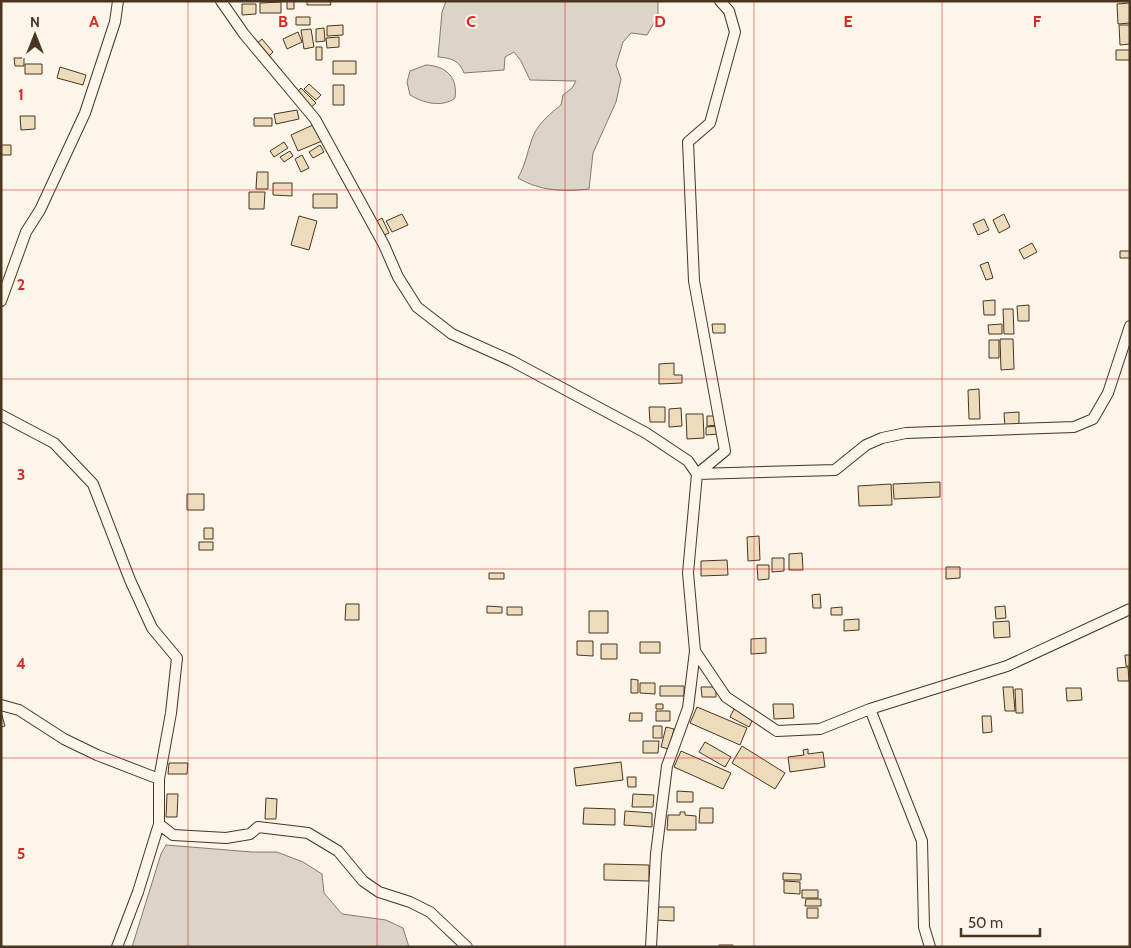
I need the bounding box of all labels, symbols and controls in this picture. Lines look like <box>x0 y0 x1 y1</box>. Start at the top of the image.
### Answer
north arrow <box>10 10 60 60</box>
text: A <box>89 12 99 31</box>
text: B <box>278 12 288 31</box>
text: C <box>466 12 476 31</box>
text: D <box>654 12 666 31</box>
text: E <box>843 12 853 31</box>
text: F <box>1033 12 1042 31</box>
text: N <box>30 13 40 31</box>
text: 1 <box>18 85 24 104</box>
text: 2 <box>17 275 25 294</box>
text: 3 <box>17 465 25 484</box>
text: 4 <box>16 654 26 673</box>
text: 5 <box>17 844 25 863</box>
scale bar <box>961 906 1040 938</box>
text: 50 m <box>968 914 1003 932</box>

